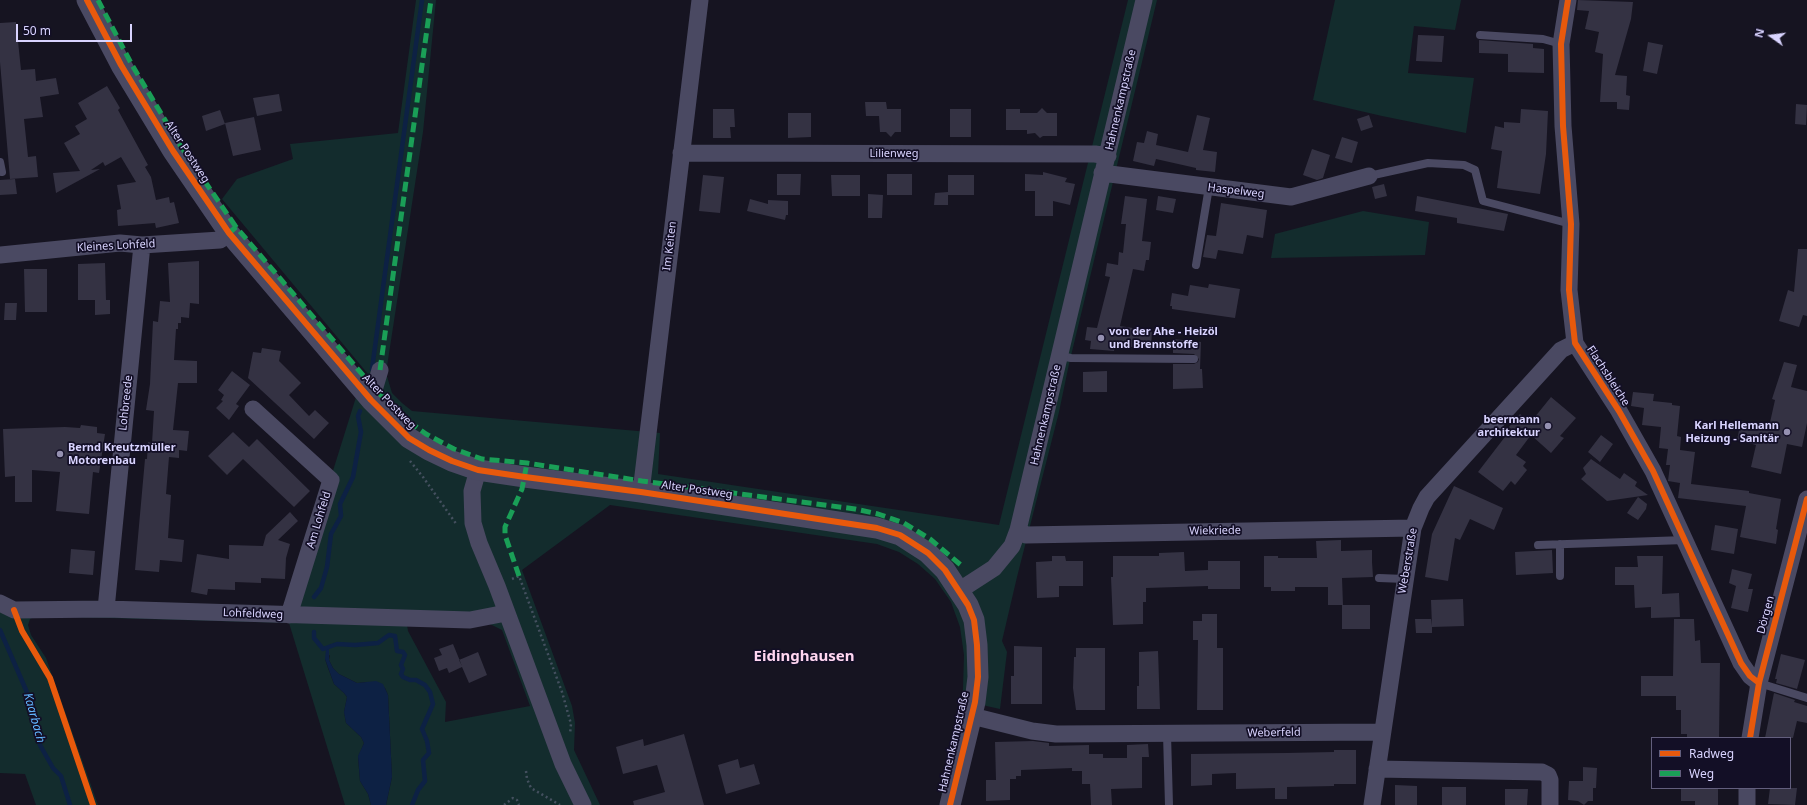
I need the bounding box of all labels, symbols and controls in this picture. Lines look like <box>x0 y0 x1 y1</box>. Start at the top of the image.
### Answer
scale bar <box>18 16 134 42</box>
north arrow <box>1751 16 1791 56</box>
text: 50 m <box>23 22 51 39</box>
text: N <box>1751 27 1767 39</box>
street label: Hahnenkampstraße <box>1103 48 1139 152</box>
street label: Alter Postweg <box>162 118 212 186</box>
street label: Lilienweg <box>870 147 918 161</box>
street label: Haspelweg <box>1207 181 1265 201</box>
street label: Im Keiten <box>660 221 680 271</box>
street label: Kleines Lohfeld <box>76 237 156 255</box>
place label: von der Ahe - Heizöl und Brennstoffe <box>1109 325 1218 351</box>
marker: von der Ahe - Heizöl und Brennstoffe <box>1096 333 1106 343</box>
street label: Flachsbleiche <box>1584 343 1632 409</box>
street label: Hahnenkampstraße <box>1028 363 1064 467</box>
street label: Alter Postweg <box>359 372 419 432</box>
street label: Lohbreede <box>117 375 135 431</box>
place label: beermann architektur <box>1478 413 1540 439</box>
place label: Karl Hellemann Heizung - Sanitär <box>1685 419 1779 445</box>
marker: beermann architektur <box>1543 421 1553 431</box>
marker: Karl Hellemann Heizung - Sanitär <box>1782 427 1792 437</box>
place label: Bernd Kreutzmüller Motorenbau <box>68 441 176 467</box>
marker: Bernd Kreutzmüller Motorenbau <box>55 449 65 459</box>
street label: Alter Postweg <box>661 478 733 502</box>
street label: Am Lohfeld <box>304 490 334 550</box>
street label: Wiekriede <box>1189 524 1241 538</box>
street label: Weberstraße <box>1396 527 1420 595</box>
street label: Dörgen <box>1755 595 1777 635</box>
street label: Lohfeldweg <box>223 606 283 622</box>
district label: Eidinghausen <box>754 648 854 666</box>
street label: Hahnenkampstraße <box>936 690 972 794</box>
water label: Kaarbach <box>20 691 48 745</box>
street label: Weberfeld <box>1247 726 1301 740</box>
legend <box>1651 737 1791 789</box>
text: Radweg <box>1689 745 1734 762</box>
text: Weg <box>1689 765 1714 782</box>

